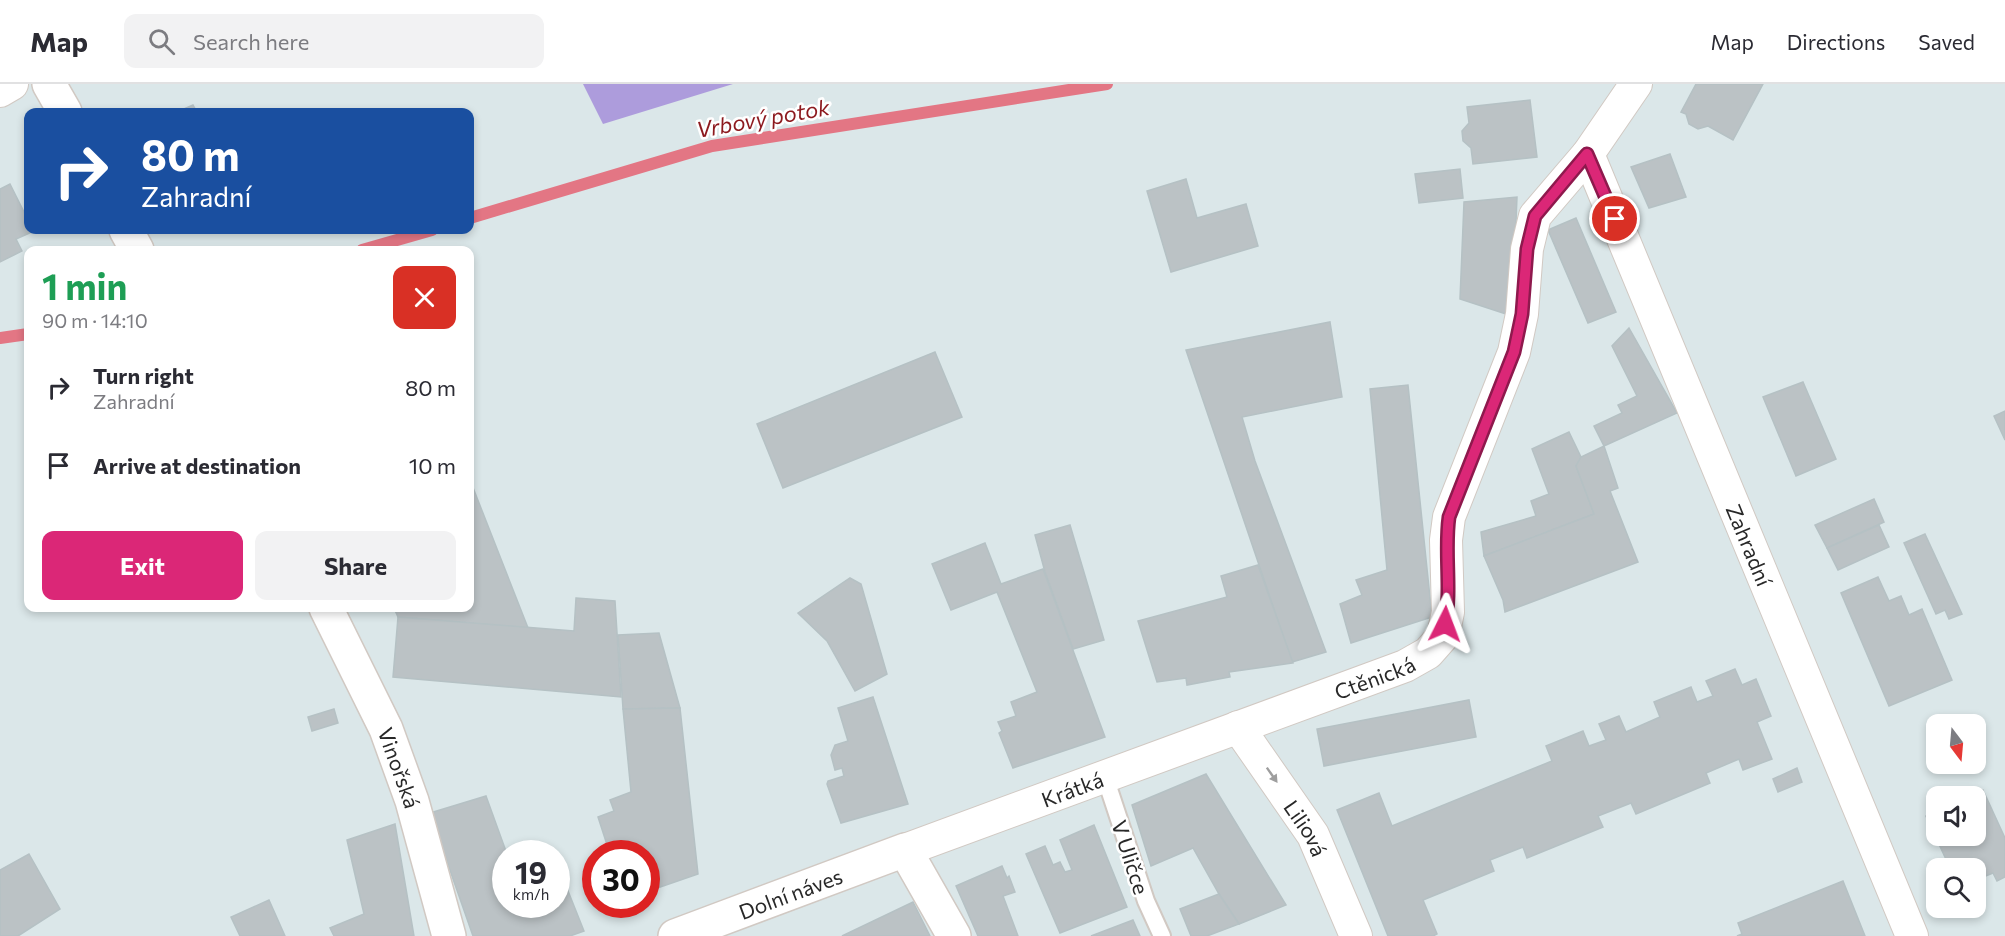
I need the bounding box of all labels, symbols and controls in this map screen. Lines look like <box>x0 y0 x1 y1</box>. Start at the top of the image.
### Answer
search box <box>124 14 544 68</box>
text: Map <box>30 24 88 58</box>
icon: search <box>145 25 178 58</box>
text: Search here <box>193 28 309 55</box>
text: Map <box>1711 29 1754 54</box>
text: Directions <box>1787 29 1885 54</box>
text: Saved <box>1918 29 1975 54</box>
water label: Vrbový potok <box>694 93 833 143</box>
text: 80 m <box>141 128 240 180</box>
icon: right <box>42 132 120 210</box>
text: Zahradní <box>141 180 251 213</box>
pin <box>1589 193 1640 244</box>
icon: arrive <box>1598 202 1631 235</box>
text: 1 min <box>42 263 127 307</box>
button: close <box>393 266 456 329</box>
text: 90 m · 14:10 <box>42 308 148 332</box>
text: Turn right <box>93 362 194 389</box>
icon: right <box>42 371 75 404</box>
text: 80 m <box>405 374 456 401</box>
text: Zahradní <box>93 389 175 413</box>
icon: arrive <box>42 449 75 482</box>
text: Arrive at destination <box>93 452 301 479</box>
text: 10 m <box>409 452 456 479</box>
street label: Zahradní <box>1722 500 1778 590</box>
button: Exit <box>42 531 243 600</box>
button: Share <box>255 531 456 600</box>
position arrow <box>1413 592 1477 656</box>
street label: Ctěnická <box>1331 651 1419 704</box>
north arrow <box>1926 714 1986 774</box>
map controls <box>1926 714 1986 918</box>
street label: Vinořská <box>374 724 426 811</box>
street label: Krátká <box>1038 766 1106 811</box>
one-way arrow <box>1266 767 1277 783</box>
button: sound <box>1926 786 1986 846</box>
street label: Liliová <box>1280 795 1333 860</box>
street label: V Uličce <box>1107 817 1155 897</box>
speed limit sign: 30 <box>582 840 660 918</box>
text: 19 <box>515 853 547 890</box>
button: search <box>1926 858 1986 918</box>
street label: Dolní náves <box>735 862 845 924</box>
text: km/h <box>513 885 549 903</box>

